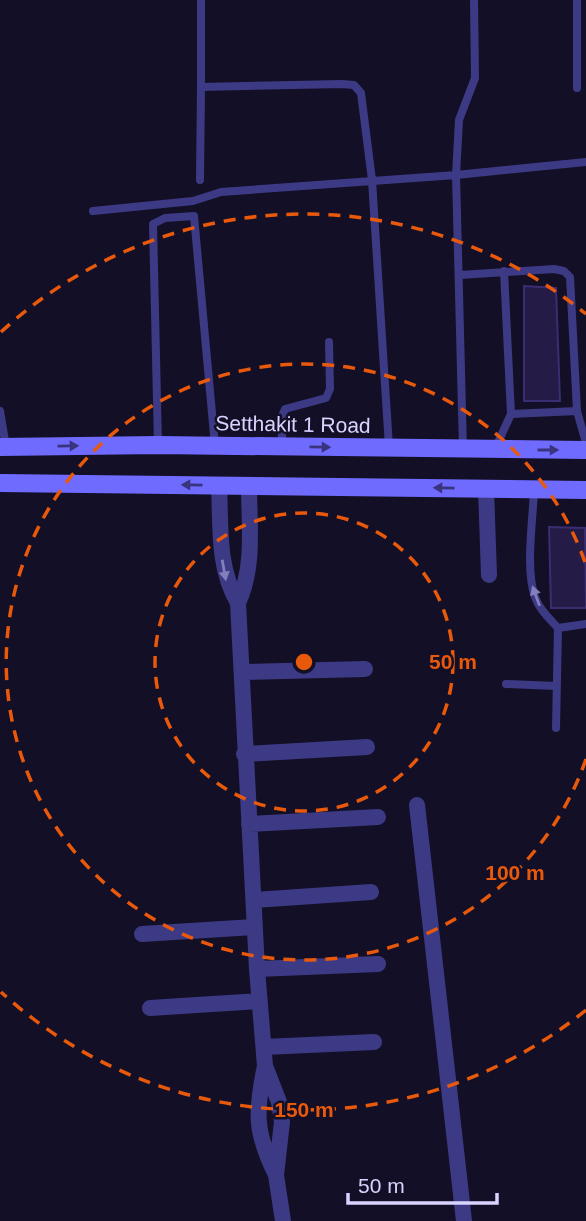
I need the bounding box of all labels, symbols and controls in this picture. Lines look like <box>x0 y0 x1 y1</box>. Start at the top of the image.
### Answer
street label: Setthakit 1 Road <box>215 411 371 437</box>
one-way arrow <box>57 441 79 452</box>
one-way arrow <box>309 441 331 453</box>
one-way arrow <box>537 444 559 456</box>
one-way arrow <box>181 479 203 491</box>
one-way arrow <box>433 483 455 494</box>
one-way arrow <box>219 559 230 581</box>
one-way arrow <box>530 585 541 606</box>
centre of rings <box>292 650 316 674</box>
text: 50 m <box>429 650 477 673</box>
text: 100 m <box>485 861 545 884</box>
text: 150 m <box>274 1098 334 1121</box>
scale bar <box>348 1162 497 1206</box>
text: 50 m <box>358 1174 405 1197</box>

